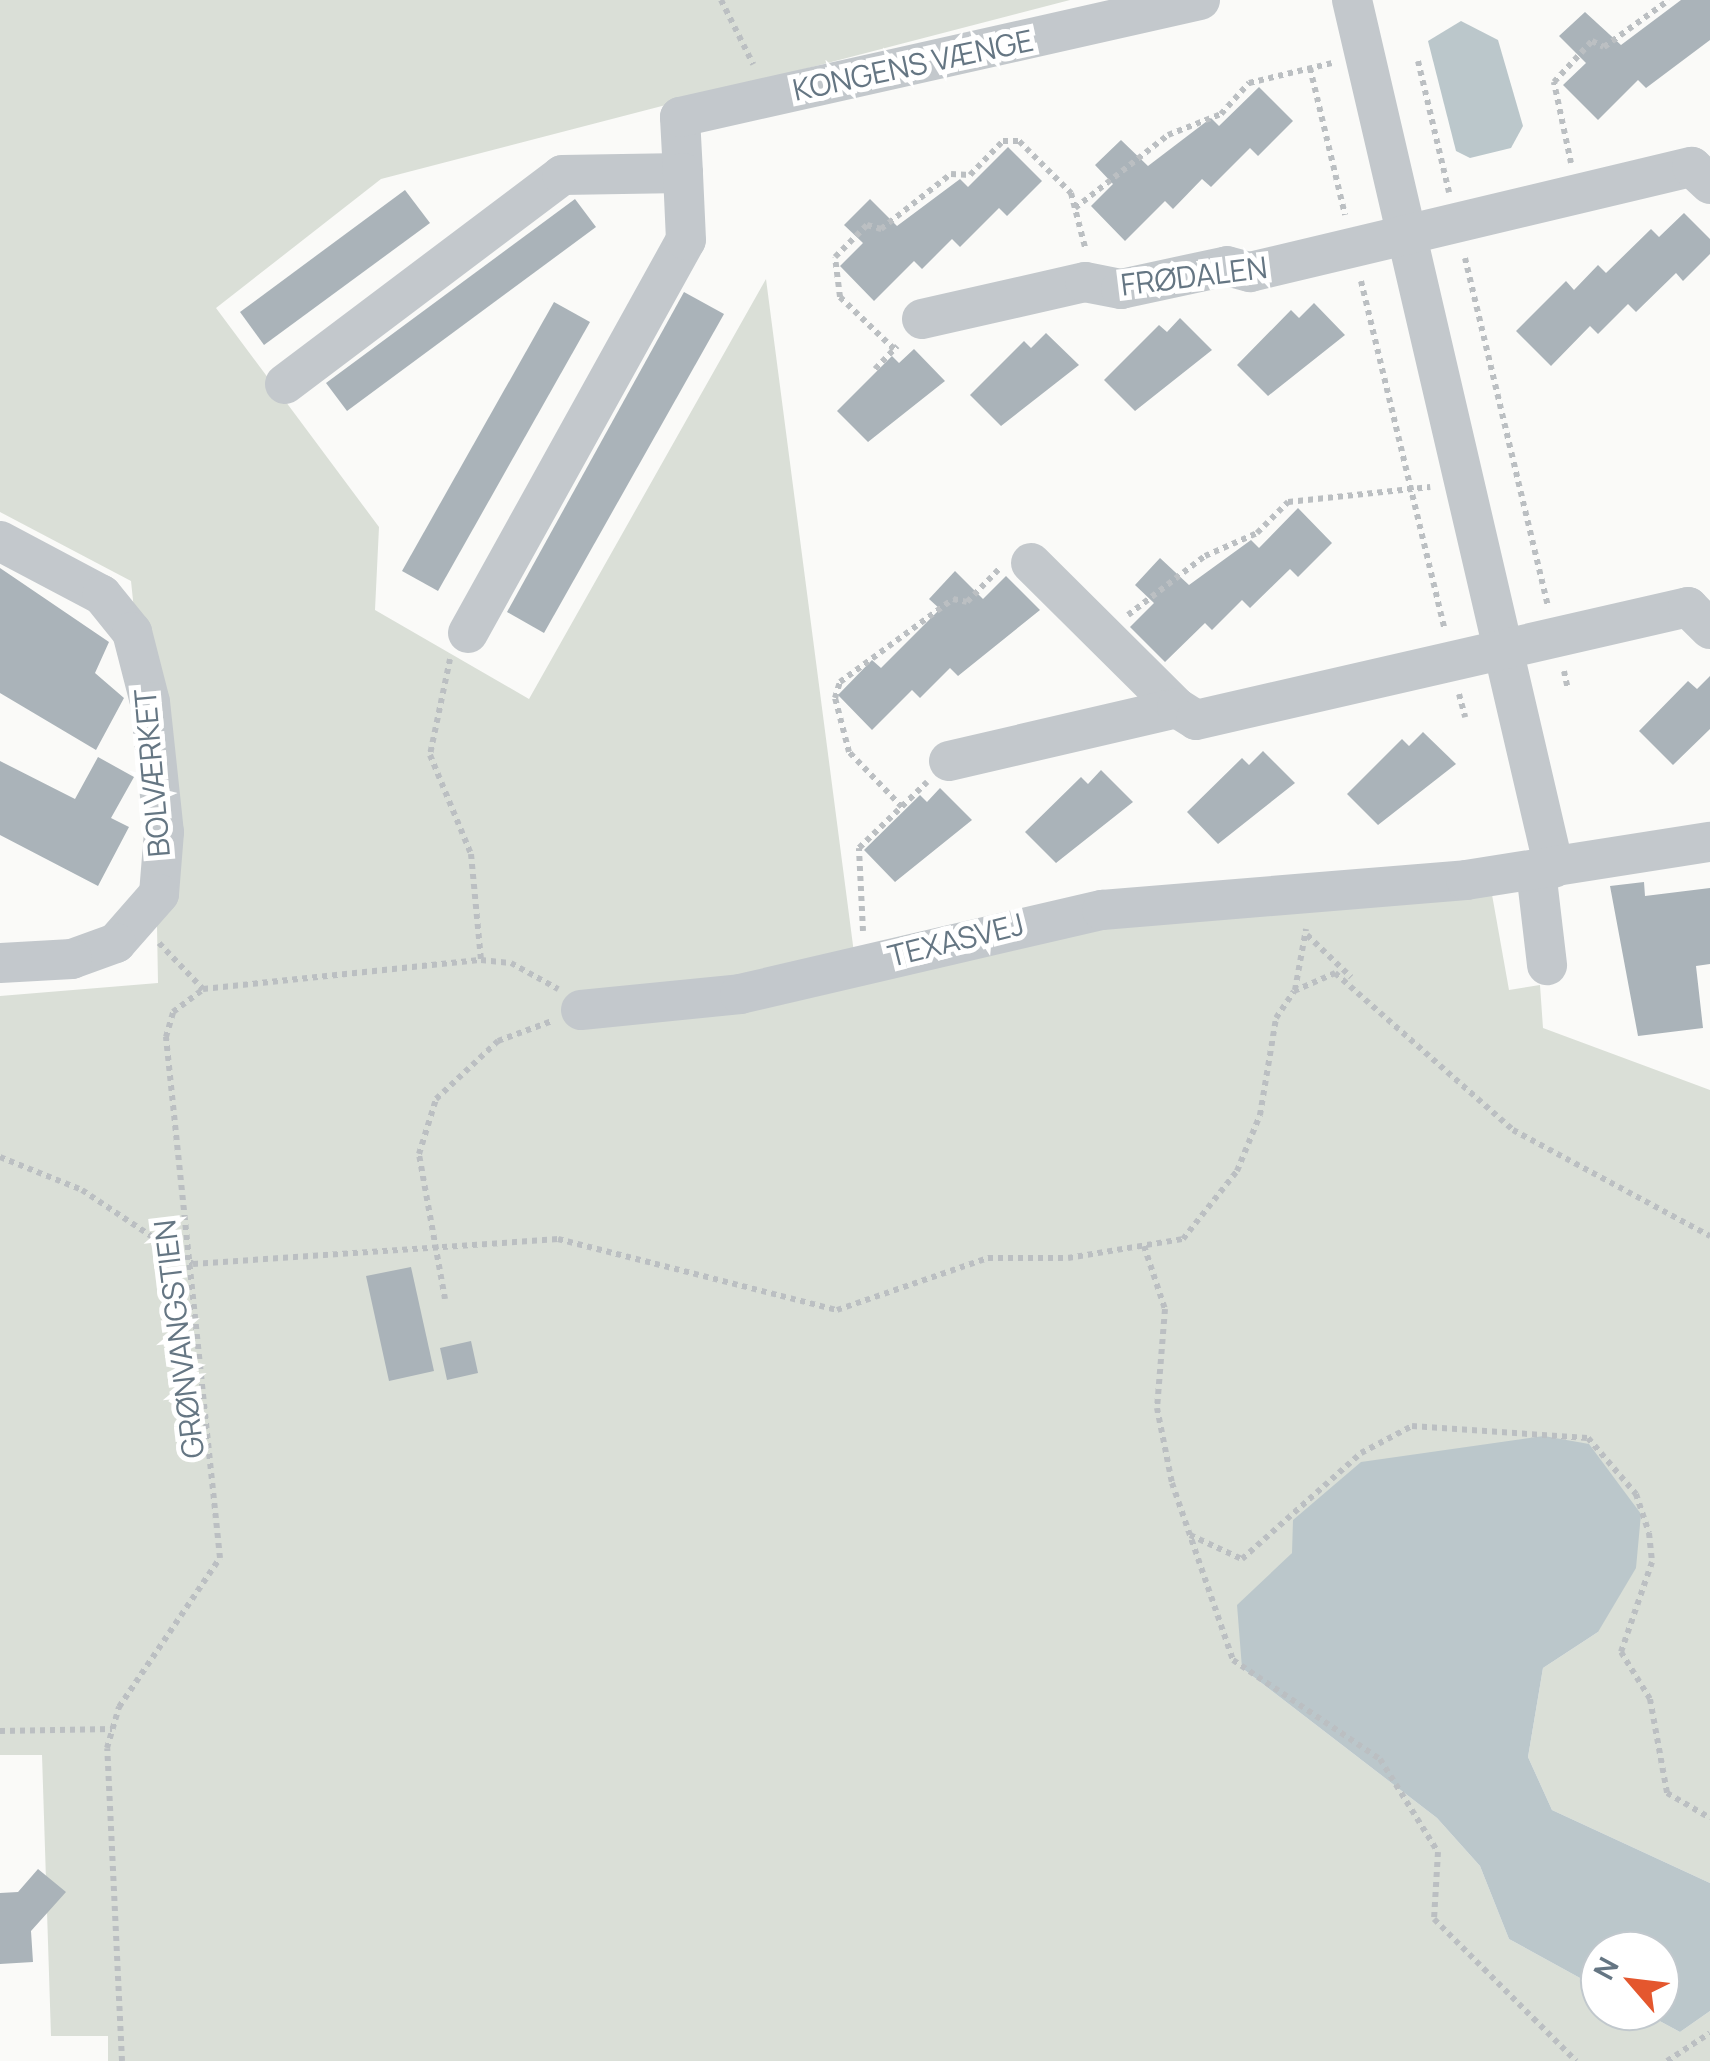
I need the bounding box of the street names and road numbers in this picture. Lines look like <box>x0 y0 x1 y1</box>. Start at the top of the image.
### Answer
street label: KONGENS VÆNGE <box>790 22 1036 108</box>
street label: FRØDALEN <box>1119 249 1269 303</box>
street label: BOLVÆRKET <box>127 688 177 858</box>
street label: TEXASVEJ <box>884 906 1028 974</box>
street label: GRØNVANGSTIEN <box>147 1218 211 1460</box>

